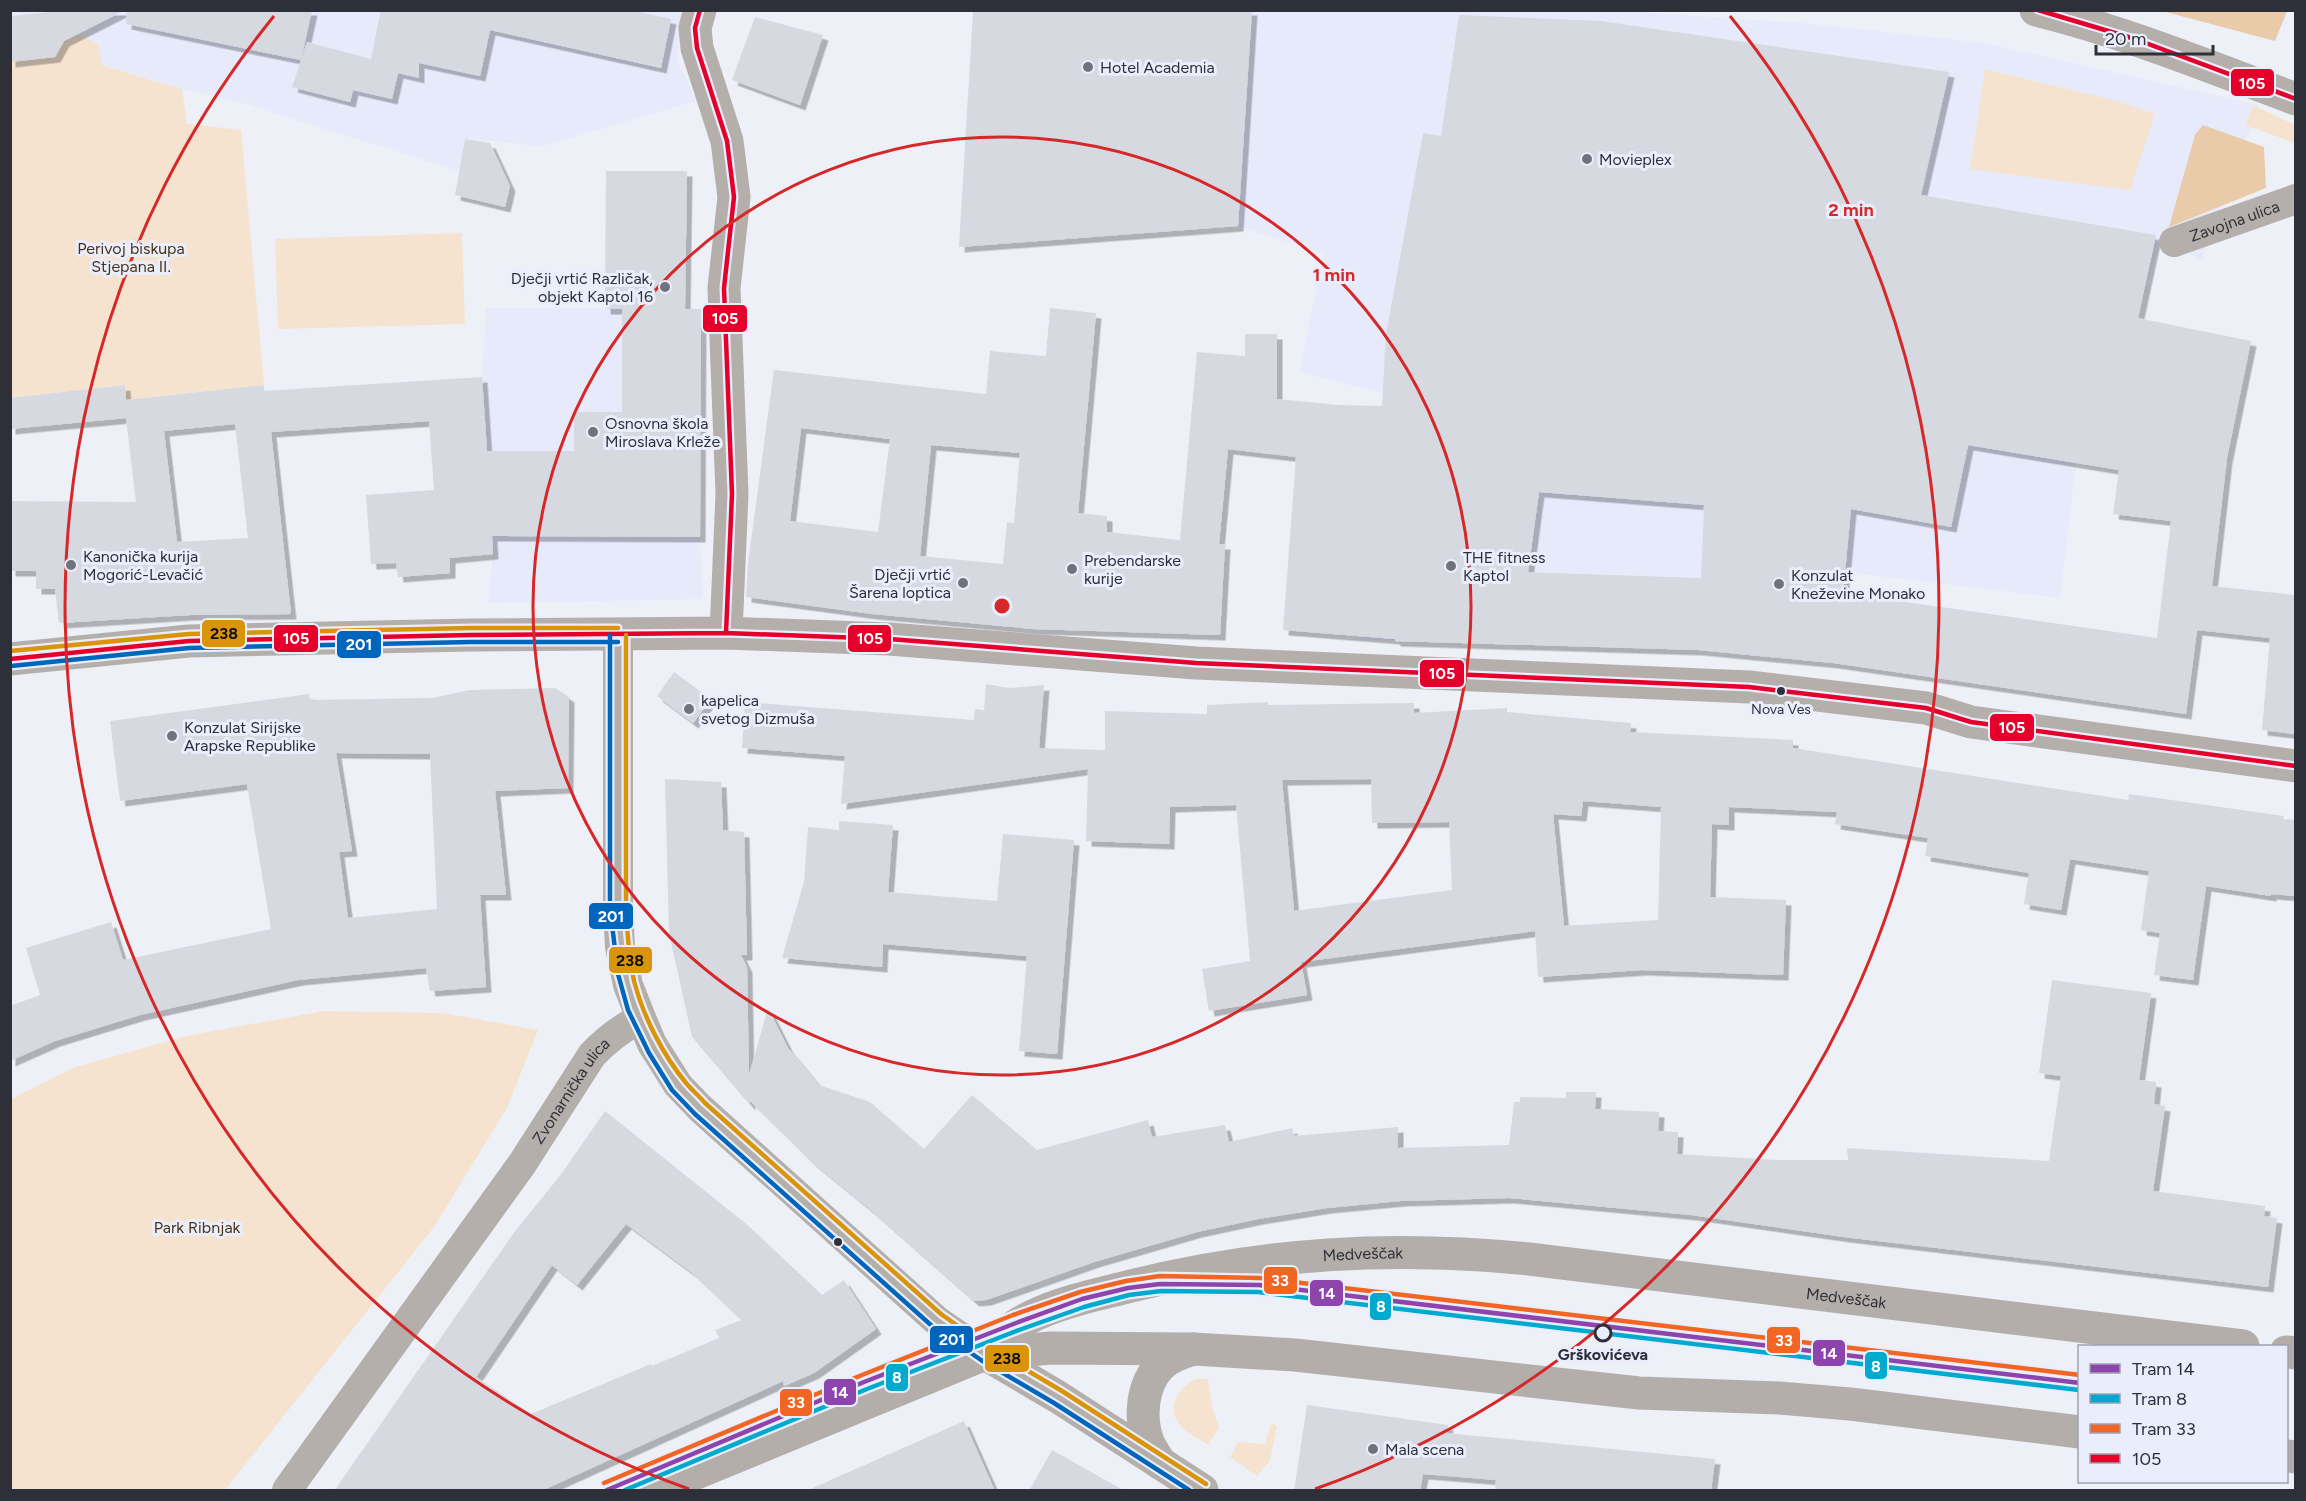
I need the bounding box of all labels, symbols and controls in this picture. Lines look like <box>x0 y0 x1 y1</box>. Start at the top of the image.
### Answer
scale bar <box>2096 18 2213 56</box>
text: 20 m <box>2105 28 2146 50</box>
place label: Hotel Academia <box>1100 58 1215 77</box>
marker: Hotel Academia <box>1081 60 1095 74</box>
line badge: 105 <box>2230 68 2275 97</box>
text: 105 <box>2239 74 2265 93</box>
place label: Movieplex <box>1599 150 1672 169</box>
marker: Movieplex <box>1580 152 1594 166</box>
street label: Zavojna ulica <box>2187 197 2282 246</box>
text: 2 min <box>1828 199 1874 221</box>
park label: Perivoj biskupa Stjepana II. <box>77 239 185 276</box>
text: 1 min <box>1313 264 1355 286</box>
place label: Dječji vrtić Različak, objekt Kaptol 16 <box>511 269 653 306</box>
marker: Dječji vrtić Različak, objekt Kaptol 16 <box>658 280 672 294</box>
line badge: 105 <box>702 304 748 333</box>
text: 105 <box>712 309 738 328</box>
place label: Osnovna škola Miroslava Krleže <box>605 414 720 451</box>
marker: Osnovna škola Miroslava Krleže <box>586 425 600 439</box>
place label: Kanonička kurija Mogorić-Levačić <box>83 547 203 584</box>
place label: THE fitness Kaptol <box>1463 548 1546 585</box>
place label: Prebendarske kurije <box>1084 551 1181 588</box>
marker: Kanonička kurija Mogorić-Levačić <box>64 558 78 572</box>
marker: THE fitness Kaptol <box>1444 559 1458 573</box>
marker: Prebendarske kurije <box>1065 562 1079 576</box>
place label: Dječji vrtić Šarena loptica <box>849 565 951 602</box>
place label: Konzulat Kneževine Monako <box>1791 566 1925 603</box>
marker: Dječji vrtić Šarena loptica <box>956 576 970 590</box>
marker: Konzulat Kneževine Monako <box>1772 577 1786 591</box>
centre of rings <box>992 596 1012 616</box>
line badge: 238 <box>201 619 246 648</box>
text: 238 <box>210 624 238 643</box>
line badge: 105 <box>273 624 319 653</box>
line badge: 105 <box>847 624 892 653</box>
text: 105 <box>283 629 309 648</box>
text: 105 <box>857 629 883 648</box>
line badge: 201 <box>336 630 382 659</box>
text: 201 <box>346 635 372 654</box>
line badge: 105 <box>1419 659 1465 688</box>
text: 105 <box>1429 664 1455 683</box>
marker: Nova Ves <box>1775 685 1787 697</box>
place label: kapelica svetog Dizmuša <box>701 691 815 728</box>
place label: Nova Ves <box>1751 701 1811 718</box>
marker: kapelica svetog Dizmuša <box>682 702 696 716</box>
line badge: 105 <box>1989 713 2035 742</box>
place label: Konzulat Sirijske Arapske Republike <box>184 718 316 755</box>
text: 105 <box>1999 718 2025 737</box>
marker: Konzulat Sirijske Arapske Republike <box>165 729 179 743</box>
line badge: 201 <box>588 902 634 930</box>
text: 201 <box>598 907 624 926</box>
line badge: 238 <box>608 946 653 974</box>
text: 238 <box>616 951 644 970</box>
street label: Zvonarnička ulica <box>528 1034 614 1148</box>
park label: Park Ribnjak <box>154 1218 241 1237</box>
unlabelled marker <box>832 1236 844 1248</box>
street label: Medveščak <box>1322 1243 1403 1265</box>
line badge: 33 <box>1263 1266 1298 1295</box>
text: 33 <box>1271 1271 1289 1290</box>
line badge: 14 <box>1309 1279 1344 1307</box>
text: 14 <box>1319 1284 1335 1303</box>
street label: Medveščak <box>1805 1284 1888 1312</box>
line badge: 8 <box>1369 1292 1392 1321</box>
text: 8 <box>1376 1297 1386 1316</box>
marker: Grškovićeva <box>1594 1324 1612 1342</box>
line badge: 201 <box>929 1325 974 1354</box>
line badge: 33 <box>1766 1326 1801 1354</box>
text: 201 <box>939 1330 965 1349</box>
text: 33 <box>1775 1331 1793 1350</box>
line badge: 14 <box>1812 1339 1846 1367</box>
line badge: 238 <box>984 1344 1030 1373</box>
text: 14 <box>1821 1344 1837 1363</box>
place label: Grškovićeva <box>1558 1345 1648 1364</box>
legend <box>2078 1345 2288 1483</box>
text: 238 <box>993 1349 1021 1368</box>
line badge: 8 <box>1864 1351 1888 1380</box>
text: 8 <box>1871 1357 1881 1376</box>
text: Tram 14 <box>2132 1358 2195 1380</box>
line badge: 8 <box>885 1363 909 1392</box>
text: 8 <box>892 1368 902 1387</box>
line badge: 14 <box>823 1378 857 1406</box>
text: 14 <box>832 1383 848 1402</box>
line badge: 33 <box>779 1388 813 1417</box>
text: Tram 8 <box>2132 1388 2187 1410</box>
text: 33 <box>787 1393 805 1412</box>
text: Tram 33 <box>2132 1418 2196 1440</box>
place label: Mala scena <box>1385 1440 1464 1459</box>
marker: Mala scena <box>1366 1442 1380 1456</box>
text: 105 <box>2132 1448 2161 1470</box>

